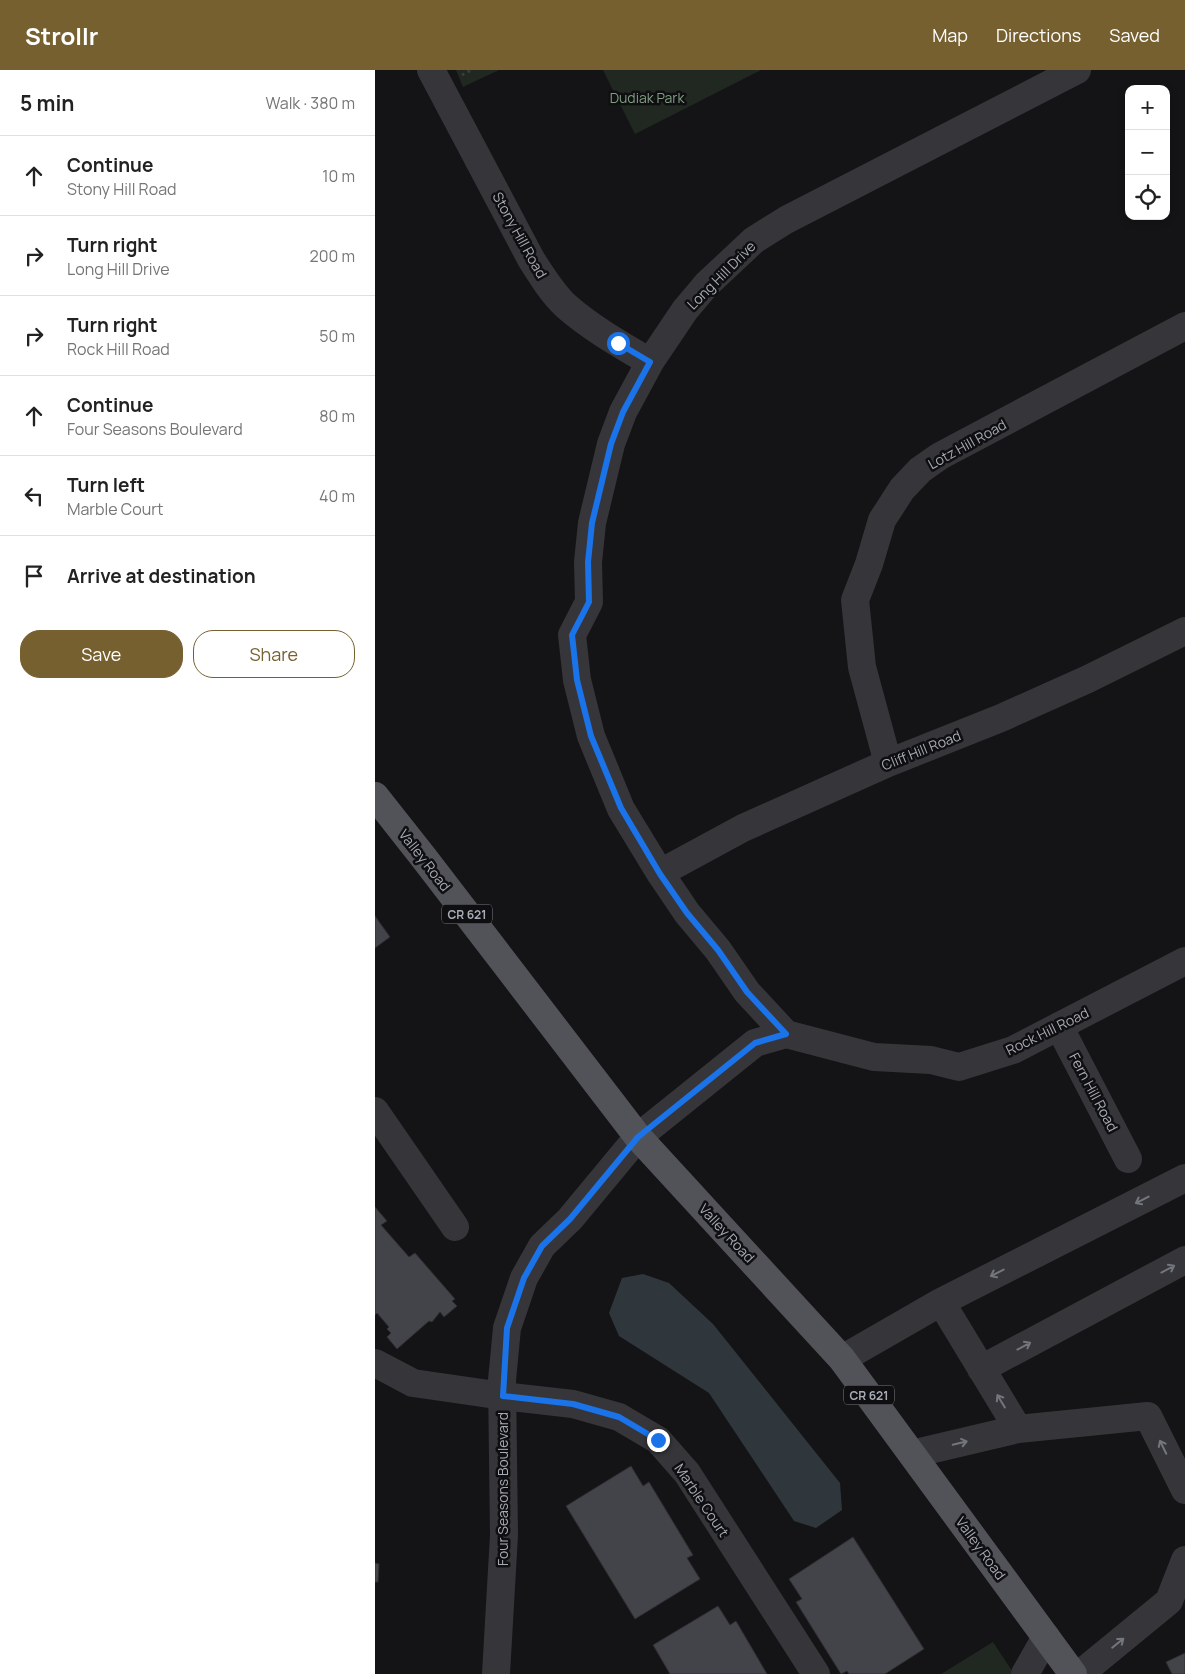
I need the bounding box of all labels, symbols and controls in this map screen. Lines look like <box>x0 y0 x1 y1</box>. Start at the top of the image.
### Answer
text: Strollr <box>25 19 98 52</box>
text: Map <box>932 23 968 47</box>
text: Directions <box>996 23 1081 47</box>
text: Saved <box>1109 23 1160 47</box>
map controls <box>1125 85 1170 220</box>
button: + <box>1125 85 1170 130</box>
park label: Dudiak Park <box>610 88 685 107</box>
text: 5 min <box>20 89 74 117</box>
text: Walk · 380 m <box>266 92 355 114</box>
button: − <box>1125 130 1170 175</box>
text: Continue <box>67 152 153 178</box>
icon: ahead <box>20 162 48 190</box>
text: 10 m <box>322 165 355 187</box>
button: locate <box>1125 175 1170 220</box>
text: Stony Hill Road <box>67 178 177 200</box>
street label: Stony Hill Road <box>488 188 552 282</box>
text: Turn right <box>67 232 157 258</box>
street label: Long Hill Drive <box>683 237 759 313</box>
icon: right <box>20 242 48 270</box>
text: 200 m <box>310 245 355 267</box>
text: Long Hill Drive <box>67 258 170 280</box>
text: Turn right <box>67 312 157 338</box>
icon: right <box>20 322 48 350</box>
text: 50 m <box>319 325 355 347</box>
route start <box>607 332 630 355</box>
text: Rock Hill Road <box>67 338 170 360</box>
text: Continue <box>67 392 153 418</box>
icon: ahead <box>20 402 48 430</box>
text: 80 m <box>319 405 355 427</box>
street label: Lotz Hill Road <box>925 415 1009 473</box>
text: Four Seasons Boulevard <box>67 418 243 440</box>
text: Turn left <box>67 472 145 498</box>
icon: left <box>20 482 48 510</box>
text: 40 m <box>319 485 355 507</box>
text: Marble Court <box>67 498 163 520</box>
icon: arrive <box>20 562 48 590</box>
text: Arrive at destination <box>67 563 256 589</box>
button: Save <box>20 630 183 678</box>
button: Share <box>193 630 355 678</box>
street label: Cliff Hill Road <box>878 725 964 775</box>
street label: Valley Road <box>395 825 455 895</box>
road number: CR 621 <box>442 904 492 924</box>
street label: Rock Hill Road <box>1002 1003 1092 1059</box>
street label: Fern Hill Road <box>1065 1049 1123 1135</box>
one-way arrow <box>1134 1195 1149 1205</box>
street label: Valley Road <box>695 1200 759 1266</box>
one-way arrow <box>1160 1264 1175 1274</box>
one-way arrow <box>989 1269 1004 1279</box>
one-way arrow <box>1017 1341 1032 1351</box>
road number: CR 621 <box>844 1386 894 1404</box>
one-way arrow <box>996 1395 1006 1409</box>
street label: Four Seasons Boulevard <box>493 1412 512 1566</box>
route end <box>647 1429 670 1452</box>
one-way arrow <box>951 1438 967 1447</box>
one-way arrow <box>1158 1440 1168 1455</box>
street label: Marble Court <box>671 1460 734 1541</box>
street label: Valley Road <box>952 1513 1010 1583</box>
one-way arrow <box>1111 1638 1124 1649</box>

